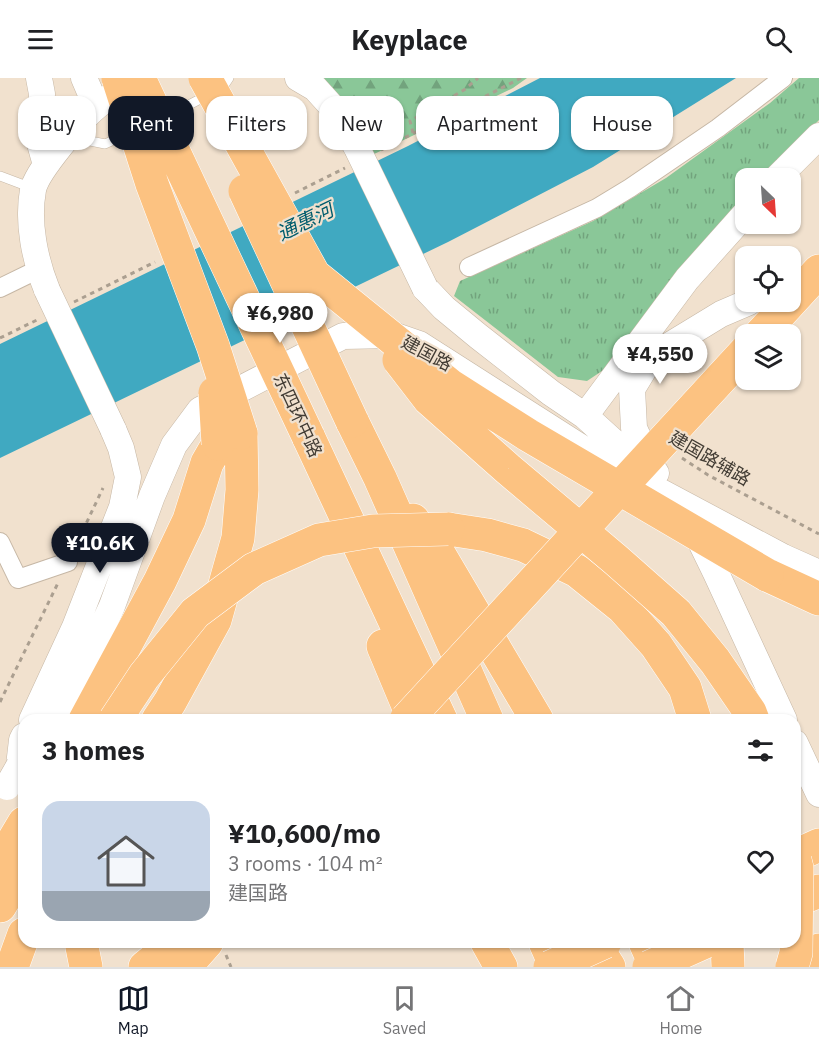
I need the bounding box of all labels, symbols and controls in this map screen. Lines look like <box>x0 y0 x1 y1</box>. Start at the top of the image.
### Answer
text: Keyplace <box>351 22 468 57</box>
icon: menu <box>24 23 57 56</box>
icon: search <box>762 23 795 56</box>
chip: Buy <box>18 96 96 150</box>
chip: Rent <box>108 96 194 150</box>
chip: Filters <box>206 96 307 150</box>
chip: New <box>319 96 404 150</box>
chip: Apartment <box>416 96 559 150</box>
chip: House <box>571 96 673 150</box>
north arrow <box>735 168 801 234</box>
map controls <box>735 168 801 390</box>
water label: 通惠河 <box>272 194 341 246</box>
button: locate <box>735 246 801 312</box>
pin: ¥6,980 <box>231 293 329 344</box>
text: ¥6,980 <box>246 299 314 326</box>
button: layers <box>735 324 801 390</box>
street label: 建国路 <box>398 330 456 376</box>
pin: ¥4,550 <box>611 334 709 385</box>
text: ¥4,550 <box>626 340 694 367</box>
street label: 东四环中路 <box>269 369 327 461</box>
street label: 建国路辅路 <box>665 426 755 490</box>
pin: ¥10.6K <box>51 523 149 574</box>
text: ¥10.6K <box>65 529 135 556</box>
text: 3 homes <box>42 733 145 767</box>
icon: filters <box>744 734 777 767</box>
text: ¥10,600/mo <box>228 816 381 850</box>
icon: home <box>90 825 162 897</box>
icon: heart <box>744 845 777 878</box>
text: 3 rooms · 104 m² <box>228 850 383 877</box>
text: 建国路 <box>228 879 288 906</box>
tab: Map <box>117 982 150 1038</box>
tab: Saved <box>383 982 426 1038</box>
tab: Home <box>659 982 702 1038</box>

